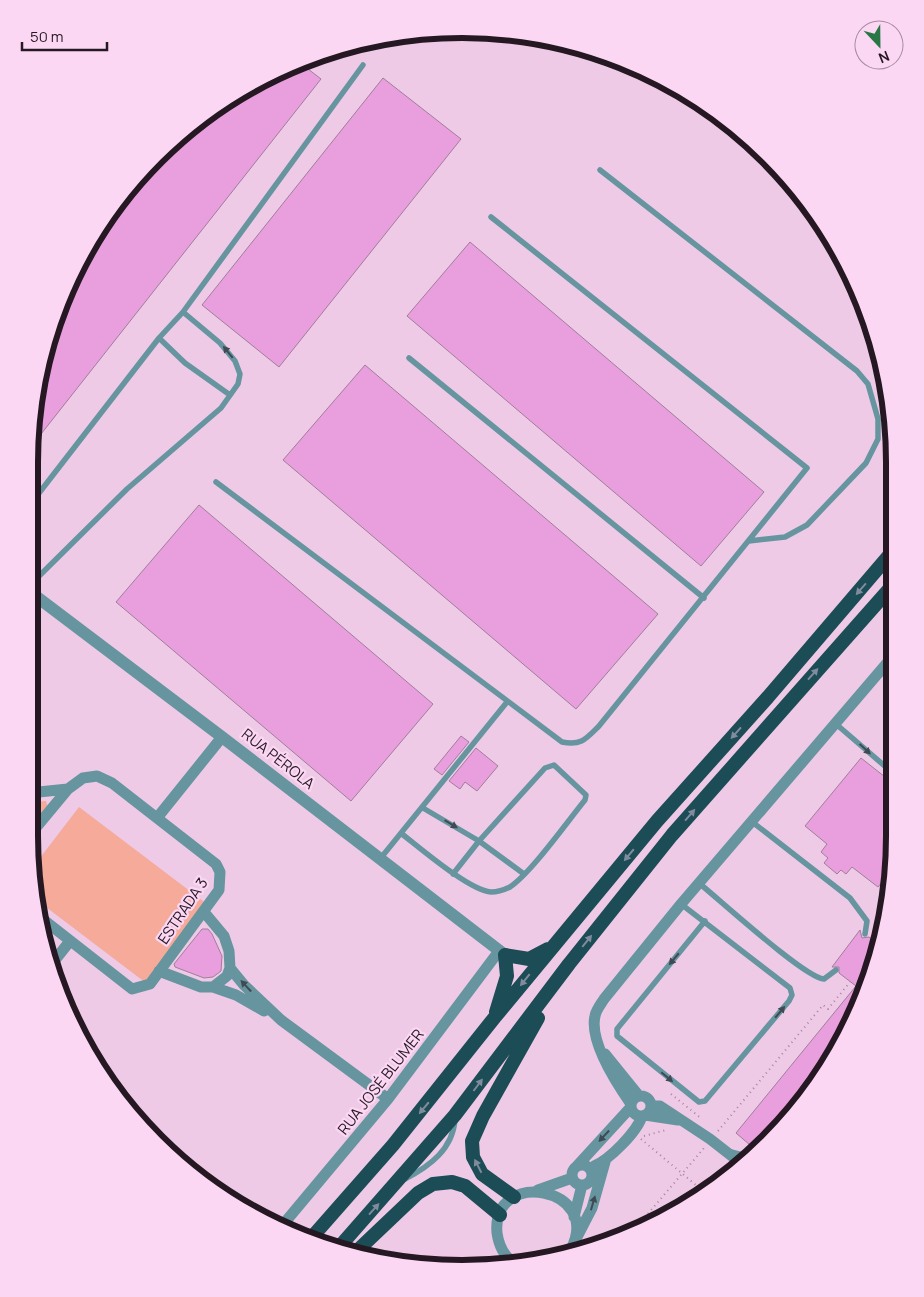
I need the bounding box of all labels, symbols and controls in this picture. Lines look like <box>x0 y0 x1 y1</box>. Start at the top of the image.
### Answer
scale bar <box>22 20 108 52</box>
north arrow <box>854 20 904 70</box>
text: 50 m <box>30 26 64 47</box>
text: N <box>876 47 892 68</box>
one-way arrow <box>222 346 233 359</box>
one-way arrow <box>855 583 866 596</box>
one-way arrow <box>807 669 819 681</box>
street label: RUA PÉROLA <box>238 724 319 794</box>
one-way arrow <box>730 727 742 739</box>
one-way arrow <box>858 743 870 755</box>
one-way arrow <box>684 809 695 822</box>
one-way arrow <box>444 820 457 829</box>
one-way arrow <box>623 849 634 862</box>
street label: ESTRADA 3 <box>153 873 213 948</box>
one-way arrow <box>582 935 593 948</box>
one-way arrow <box>669 952 680 965</box>
one-way arrow <box>519 974 531 986</box>
one-way arrow <box>240 981 252 993</box>
one-way arrow <box>774 1007 786 1019</box>
street label: RUA JOSÉ BLUMER <box>333 1025 428 1139</box>
one-way arrow <box>660 1072 673 1083</box>
one-way arrow <box>473 1078 483 1091</box>
one-way arrow <box>419 1101 430 1114</box>
one-way arrow <box>598 1130 610 1142</box>
one-way arrow <box>474 1159 482 1173</box>
one-way arrow <box>589 1195 597 1210</box>
one-way arrow <box>368 1202 379 1215</box>

